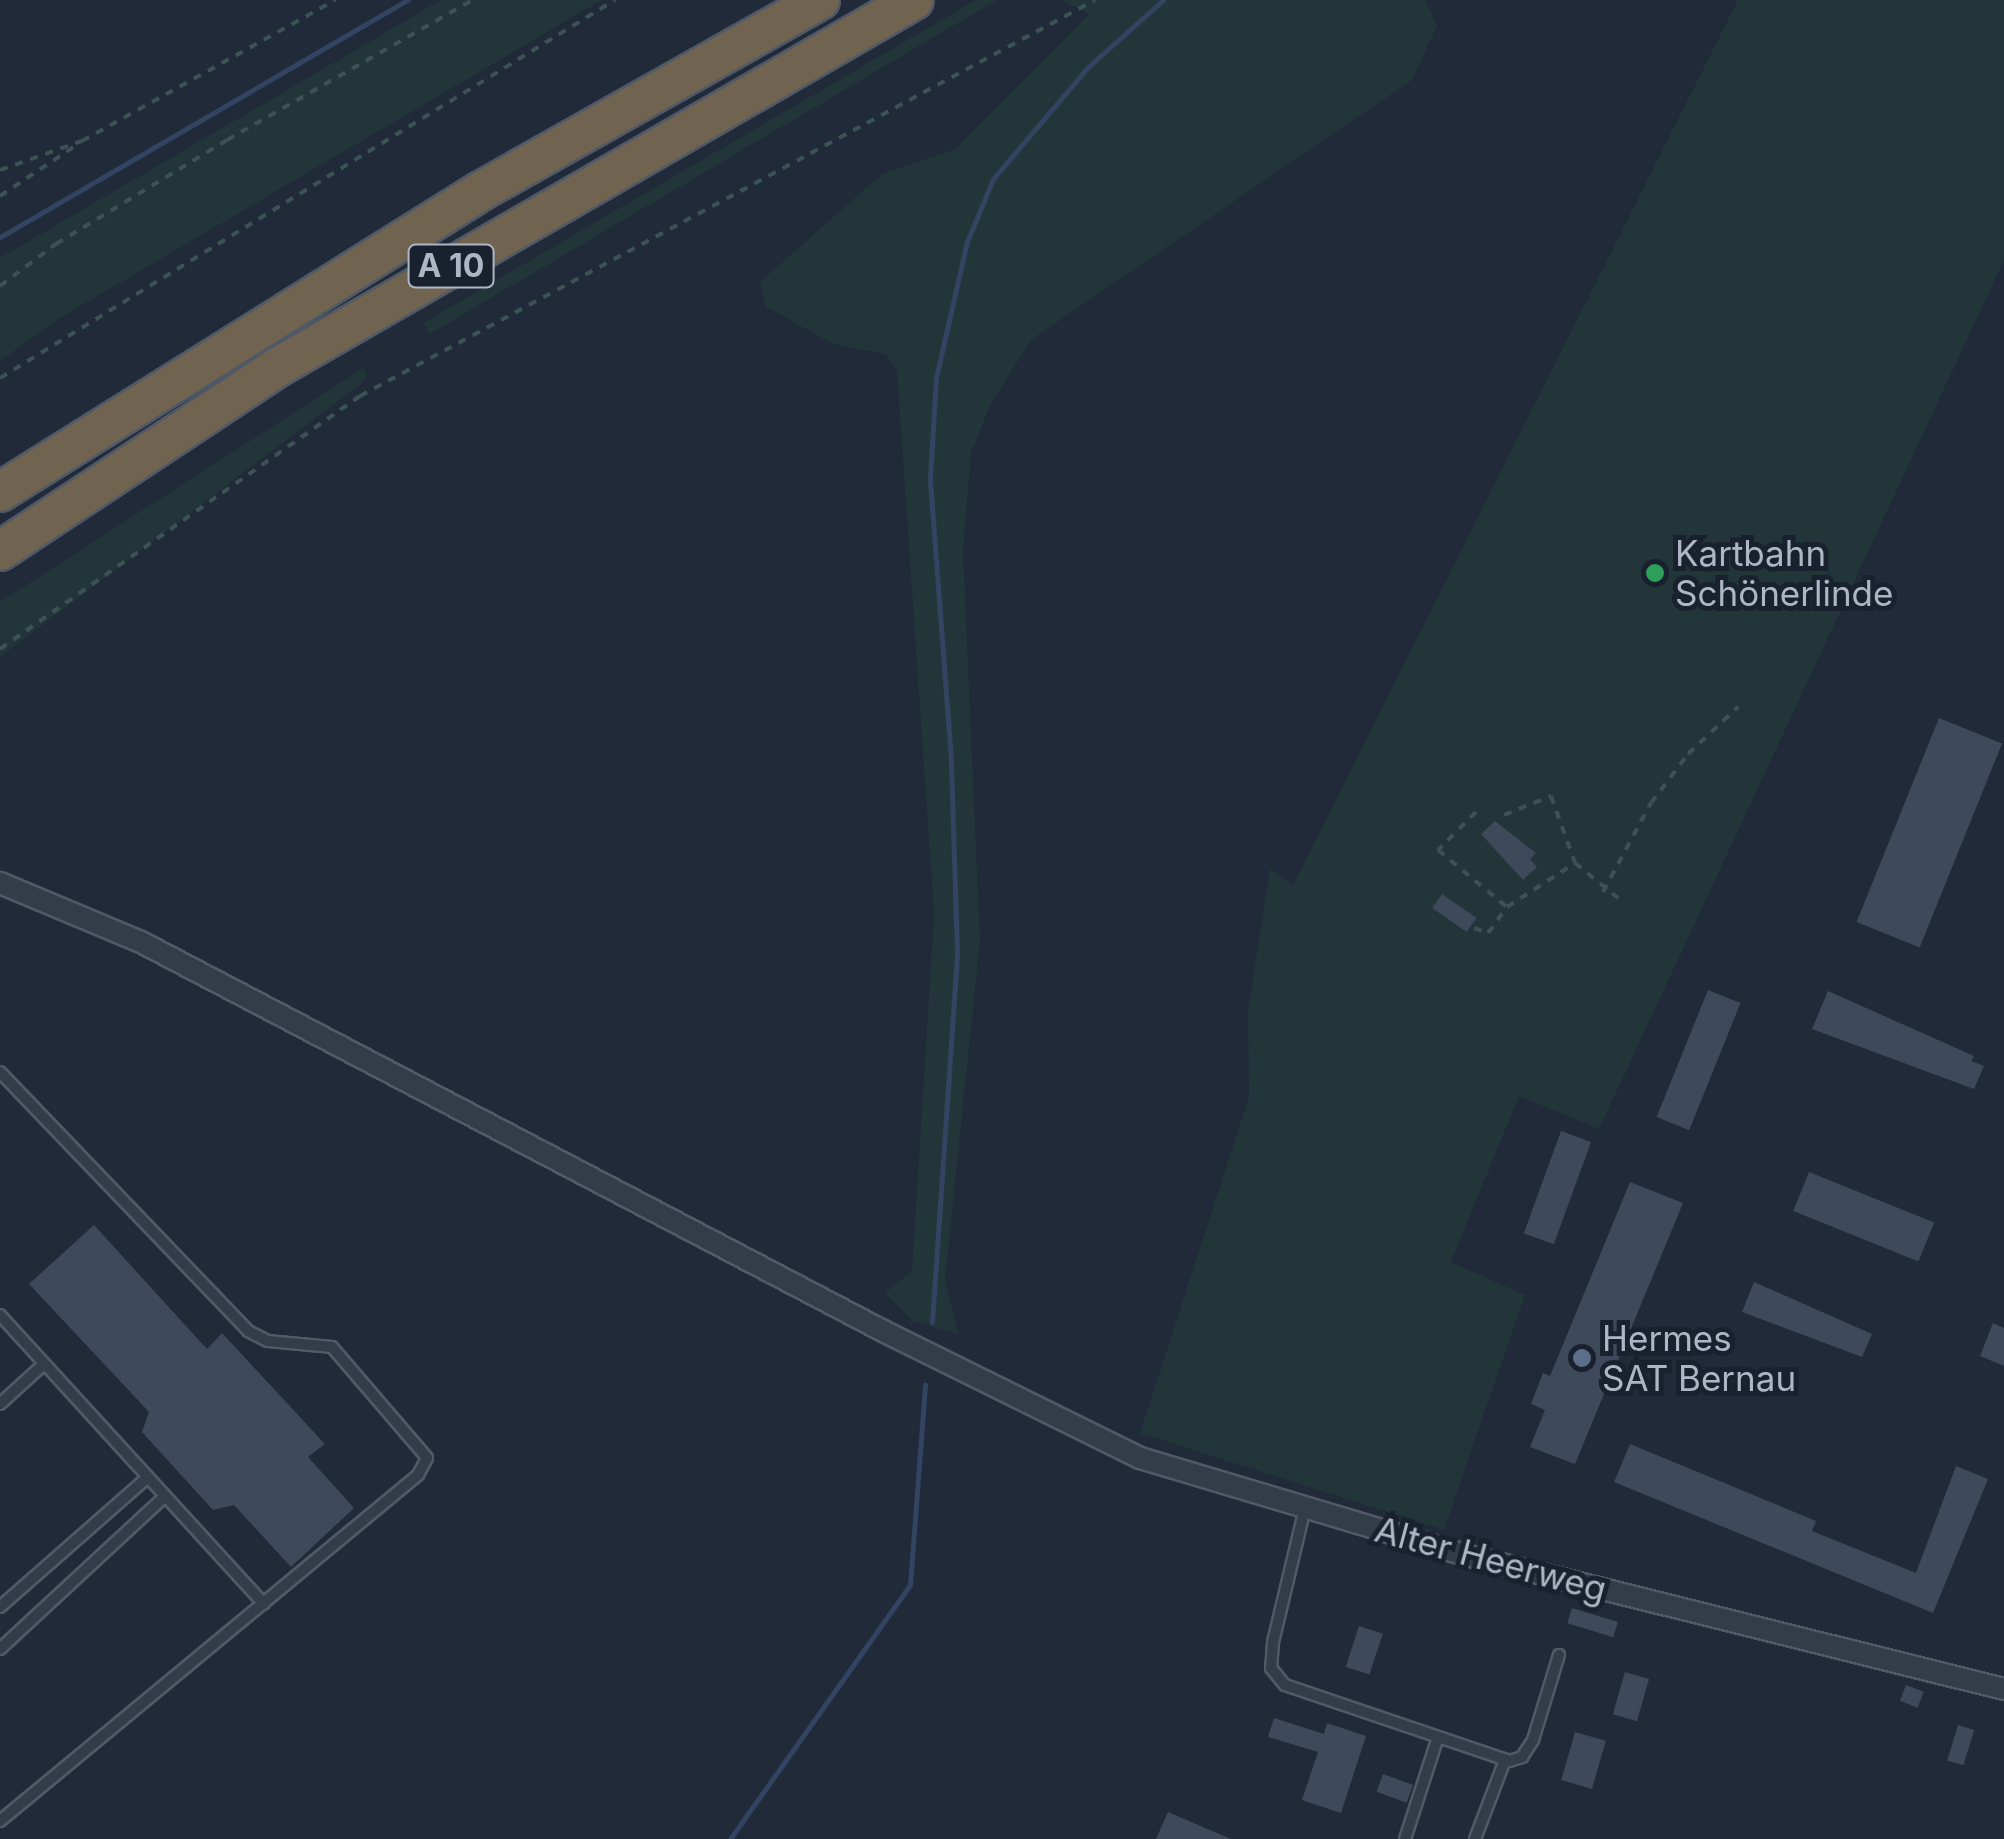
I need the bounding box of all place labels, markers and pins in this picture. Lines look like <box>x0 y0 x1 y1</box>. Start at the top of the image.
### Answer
place label: Kartbahn Schönerlinde <box>1675 532 1893 614</box>
marker: Kartbahn Schönerlinde <box>1644 562 1666 584</box>
place label: Hermes SAT Bernau <box>1602 1317 1796 1399</box>
marker: Hermes SAT Bernau <box>1571 1347 1593 1369</box>

